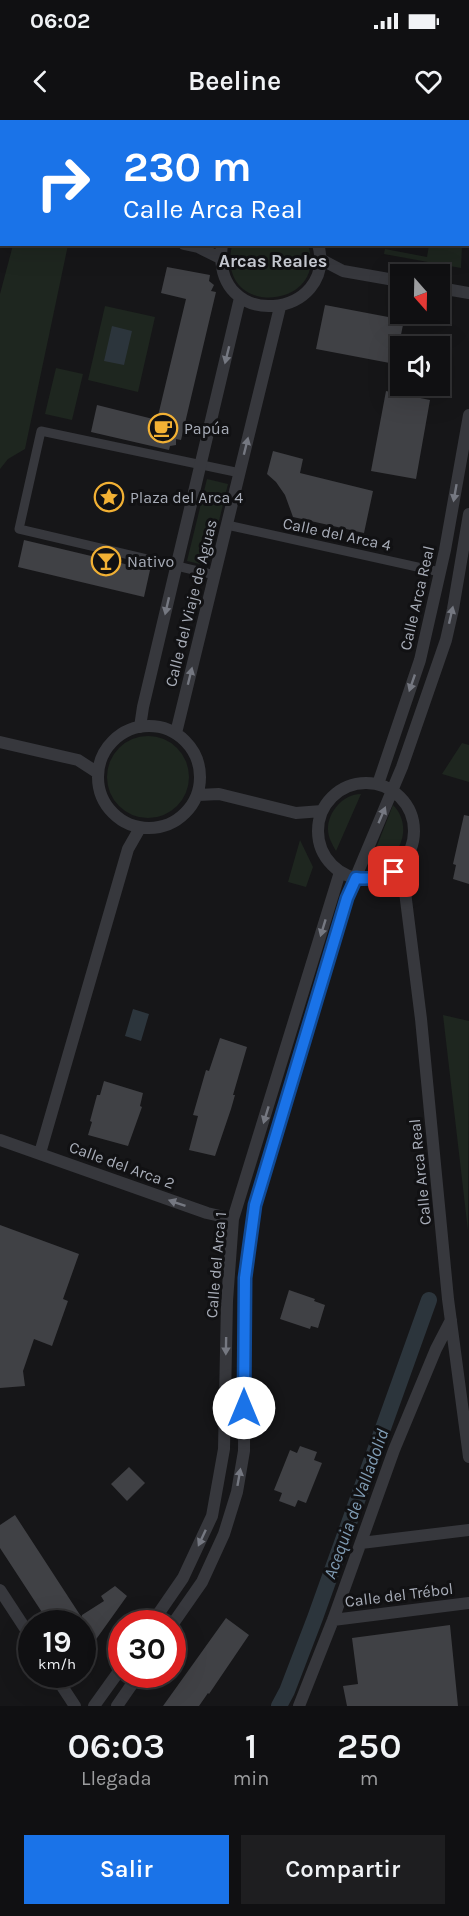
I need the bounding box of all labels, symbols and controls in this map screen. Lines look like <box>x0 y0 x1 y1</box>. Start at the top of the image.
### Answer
text: 06:02 <box>30 8 90 34</box>
icon: back <box>24 65 57 98</box>
text: Beeline <box>188 65 281 97</box>
icon: heart <box>412 65 445 98</box>
text: 230 m <box>123 142 252 192</box>
icon: right <box>24 144 102 222</box>
text: Calle Arca Real <box>123 193 303 225</box>
district label: Arcas Reales <box>219 250 327 272</box>
north arrow <box>390 264 450 324</box>
map controls <box>390 264 450 396</box>
button: sound <box>390 336 450 396</box>
one-way arrow <box>221 345 231 364</box>
cafe icon: Papúa <box>147 412 179 444</box>
place label: Papúa <box>184 419 230 438</box>
one-way arrow <box>242 437 252 455</box>
place icon: Plaza del Arca 4 <box>93 481 125 513</box>
one-way arrow <box>450 484 459 503</box>
place label: Plaza del Arca 4 <box>130 488 243 507</box>
street label: Calle del Arca 4 <box>281 513 393 555</box>
street label: Calle del Viaje de Aguas <box>161 517 221 689</box>
street label: Calle Arca Real <box>396 544 438 652</box>
bar icon: Nativo <box>90 545 122 577</box>
place label: Nativo <box>127 552 174 571</box>
one-way arrow <box>161 596 171 615</box>
one-way arrow <box>447 606 457 624</box>
one-way arrow <box>186 667 196 686</box>
one-way arrow <box>406 674 416 692</box>
one-way arrow <box>377 805 387 823</box>
pin <box>368 846 419 897</box>
icon: arrive <box>377 855 410 888</box>
one-way arrow <box>318 919 327 937</box>
one-way arrow <box>261 1106 270 1124</box>
street label: Calle Arca Real <box>405 1118 435 1226</box>
street label: Calle del Arca 2 <box>67 1137 177 1193</box>
one-way arrow <box>168 1197 186 1207</box>
street label: Calle del Arca 1 <box>202 1211 230 1319</box>
one-way arrow <box>222 1337 231 1356</box>
position arrow <box>212 1376 276 1440</box>
water label: Acequia de Valladolid <box>319 1426 394 1582</box>
one-way arrow <box>235 1468 244 1487</box>
one-way arrow <box>197 1529 206 1546</box>
street label: Calle del Trébol <box>344 1579 454 1611</box>
speed limit sign: 30 <box>108 1610 186 1688</box>
text: 19 <box>42 1624 71 1660</box>
text: km/h <box>38 1655 76 1673</box>
text: 06:03 <box>67 1725 165 1767</box>
text: 1 <box>245 1725 257 1767</box>
text: 250 <box>337 1725 402 1767</box>
text: Llegada <box>81 1767 152 1790</box>
text: min <box>233 1767 269 1790</box>
text: m <box>360 1767 379 1790</box>
button: Salir <box>24 1835 229 1904</box>
button: Compartir <box>241 1835 445 1904</box>

